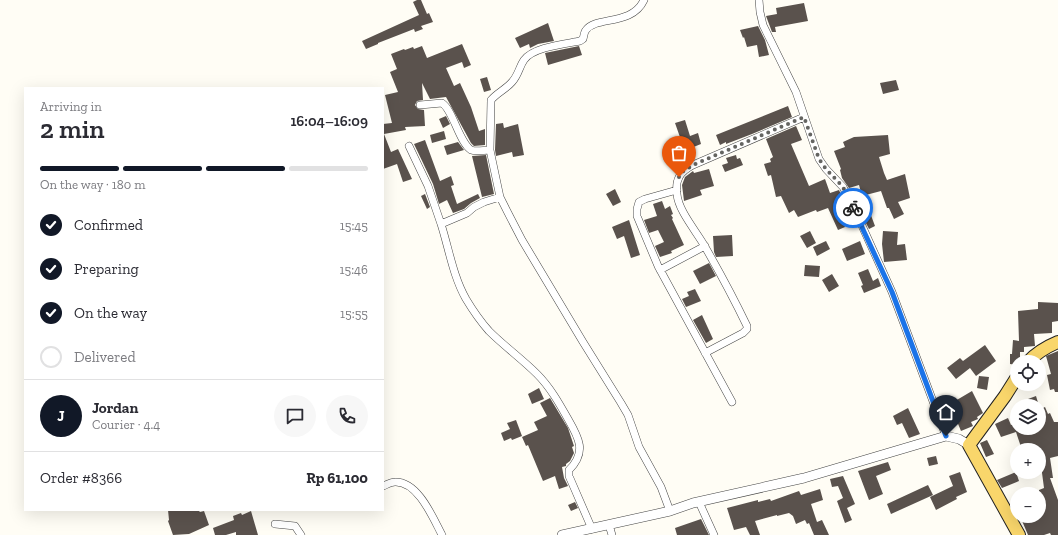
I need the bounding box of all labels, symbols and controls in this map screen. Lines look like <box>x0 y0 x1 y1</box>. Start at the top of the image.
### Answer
text: Arriving in <box>40 99 102 114</box>
text: 16:04–16:09 <box>290 112 368 130</box>
text: 2 min <box>40 113 104 145</box>
pin <box>662 136 696 177</box>
icon: bag <box>668 142 690 164</box>
text: On the way · 180 m <box>40 177 145 192</box>
courier <box>833 188 873 228</box>
icon: bike <box>842 197 864 219</box>
icon: check <box>40 214 62 236</box>
text: Confirmed <box>74 216 143 234</box>
text: 15:45 <box>340 218 368 233</box>
icon: check <box>40 258 62 280</box>
text: Preparing <box>74 260 139 278</box>
text: 15:46 <box>340 262 368 277</box>
icon: check <box>40 302 62 324</box>
text: On the way <box>74 304 147 322</box>
text: 15:55 <box>340 306 368 321</box>
text: Delivered <box>74 348 136 366</box>
map controls <box>1010 355 1046 523</box>
button: locate <box>1010 355 1046 391</box>
button: chat <box>274 395 316 437</box>
button: phone <box>326 395 368 437</box>
pin <box>929 395 963 436</box>
text: Jordan <box>92 399 138 417</box>
button: layers <box>1010 399 1046 435</box>
icon: home <box>935 401 957 423</box>
text: J <box>57 407 65 425</box>
text: Courier · 4.4 <box>92 417 160 432</box>
button: + <box>1010 443 1046 479</box>
text: Order #8366 <box>40 469 122 487</box>
text: Rp 61,100 <box>306 469 368 487</box>
button: − <box>1010 487 1046 523</box>

